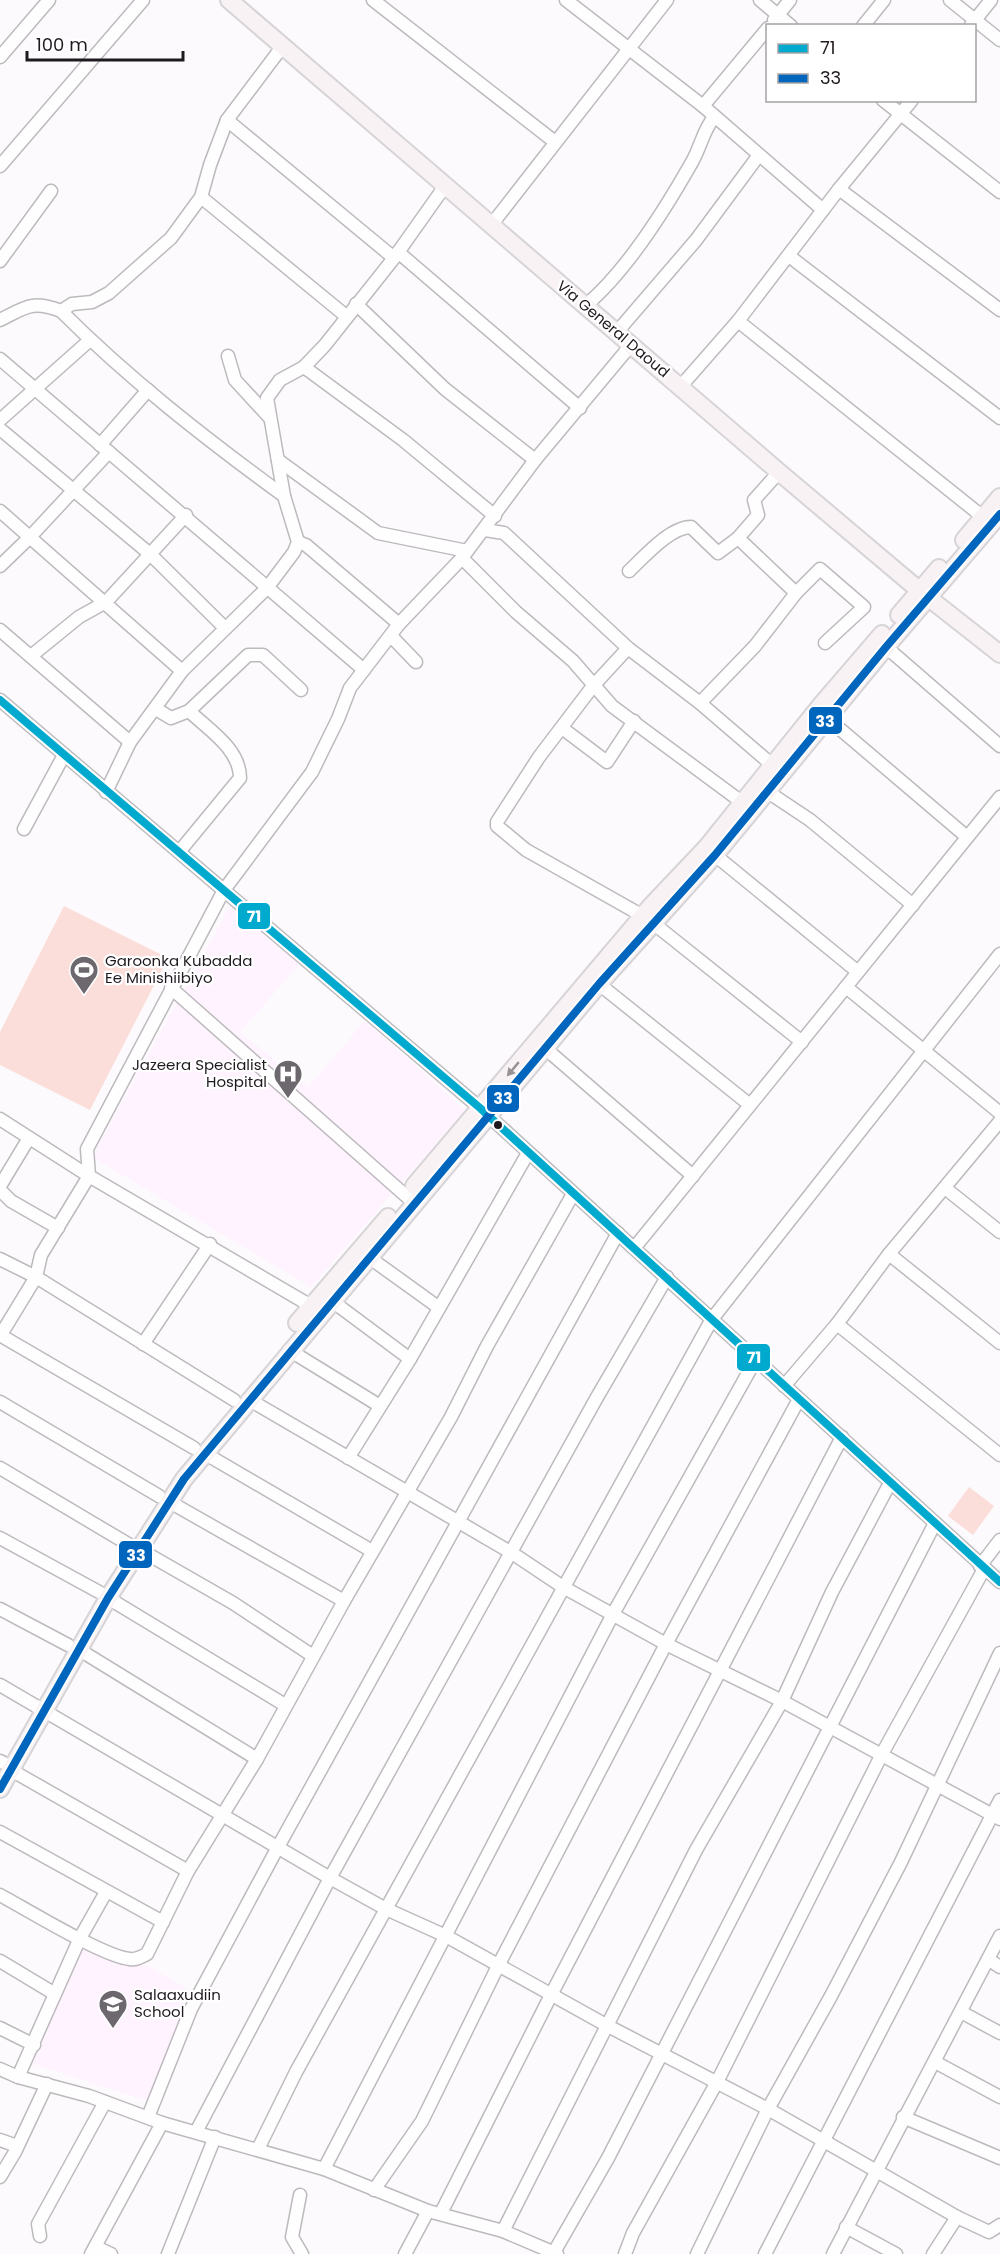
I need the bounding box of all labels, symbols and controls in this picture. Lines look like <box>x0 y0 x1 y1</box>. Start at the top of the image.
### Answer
scale bar <box>27 24 183 62</box>
legend <box>766 24 976 102</box>
text: 100 m <box>36 32 88 57</box>
text: 71 <box>820 35 836 60</box>
text: 33 <box>820 65 841 90</box>
street label: Via General Daoud <box>552 275 674 382</box>
line badge: 33 <box>808 706 843 735</box>
text: 33 <box>815 710 835 733</box>
line badge: 71 <box>237 902 271 930</box>
text: 71 <box>247 905 261 928</box>
place label: Garoonka Kubadda Ee Minishiibiyo <box>105 950 252 988</box>
sports icon: Garoonka Kubadda Ee Minishiibiyo <box>68 954 100 996</box>
place label: Jazeera Specialist Hospital <box>132 1054 267 1092</box>
hospital icon: Jazeera Specialist Hospital <box>272 1058 304 1100</box>
one-way arrow <box>507 1061 520 1076</box>
line badge: 33 <box>486 1084 520 1113</box>
text: 33 <box>493 1087 513 1110</box>
unlabelled marker <box>492 1119 504 1131</box>
line badge: 71 <box>736 1343 771 1372</box>
text: 71 <box>747 1346 761 1369</box>
line badge: 33 <box>118 1540 153 1569</box>
text: 33 <box>126 1544 146 1567</box>
place label: Salaaxudiin School <box>134 1984 221 2022</box>
school or university icon: Salaaxudiin School <box>97 1988 129 2030</box>

